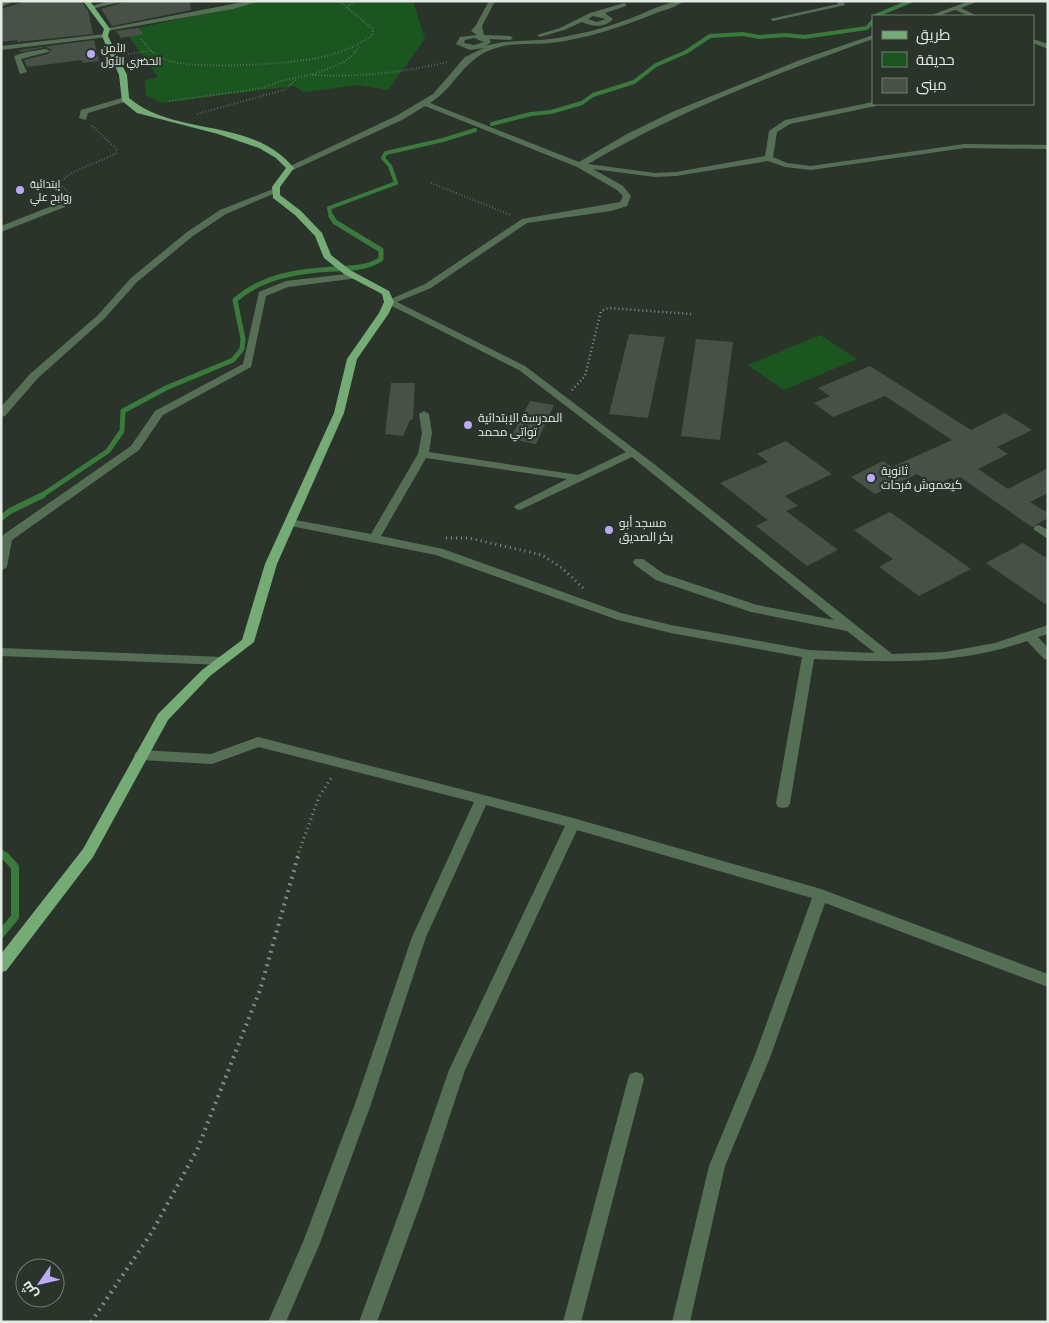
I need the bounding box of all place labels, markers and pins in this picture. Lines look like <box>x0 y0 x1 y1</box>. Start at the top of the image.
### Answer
place label: الأمن الحضري الأول <box>101 42 161 70</box>
marker: الأمن الحضري الأول <box>85 48 97 60</box>
place label: إبتدائية روابح علي <box>30 178 72 206</box>
marker: إبتدائية روابح علي <box>14 184 26 196</box>
place label: المدرسة الإبتدائية تواتي محمد <box>478 411 562 442</box>
marker: المدرسة الإبتدائية تواتي محمد <box>462 419 474 431</box>
place label: ثانوية كيعموش فرحات <box>881 464 962 492</box>
marker: ثانوية كيعموش فرحات <box>865 472 877 484</box>
place label: مسجد أبو بكر الصديق <box>619 515 673 544</box>
marker: مسجد أبو بكر الصديق <box>603 524 615 536</box>

